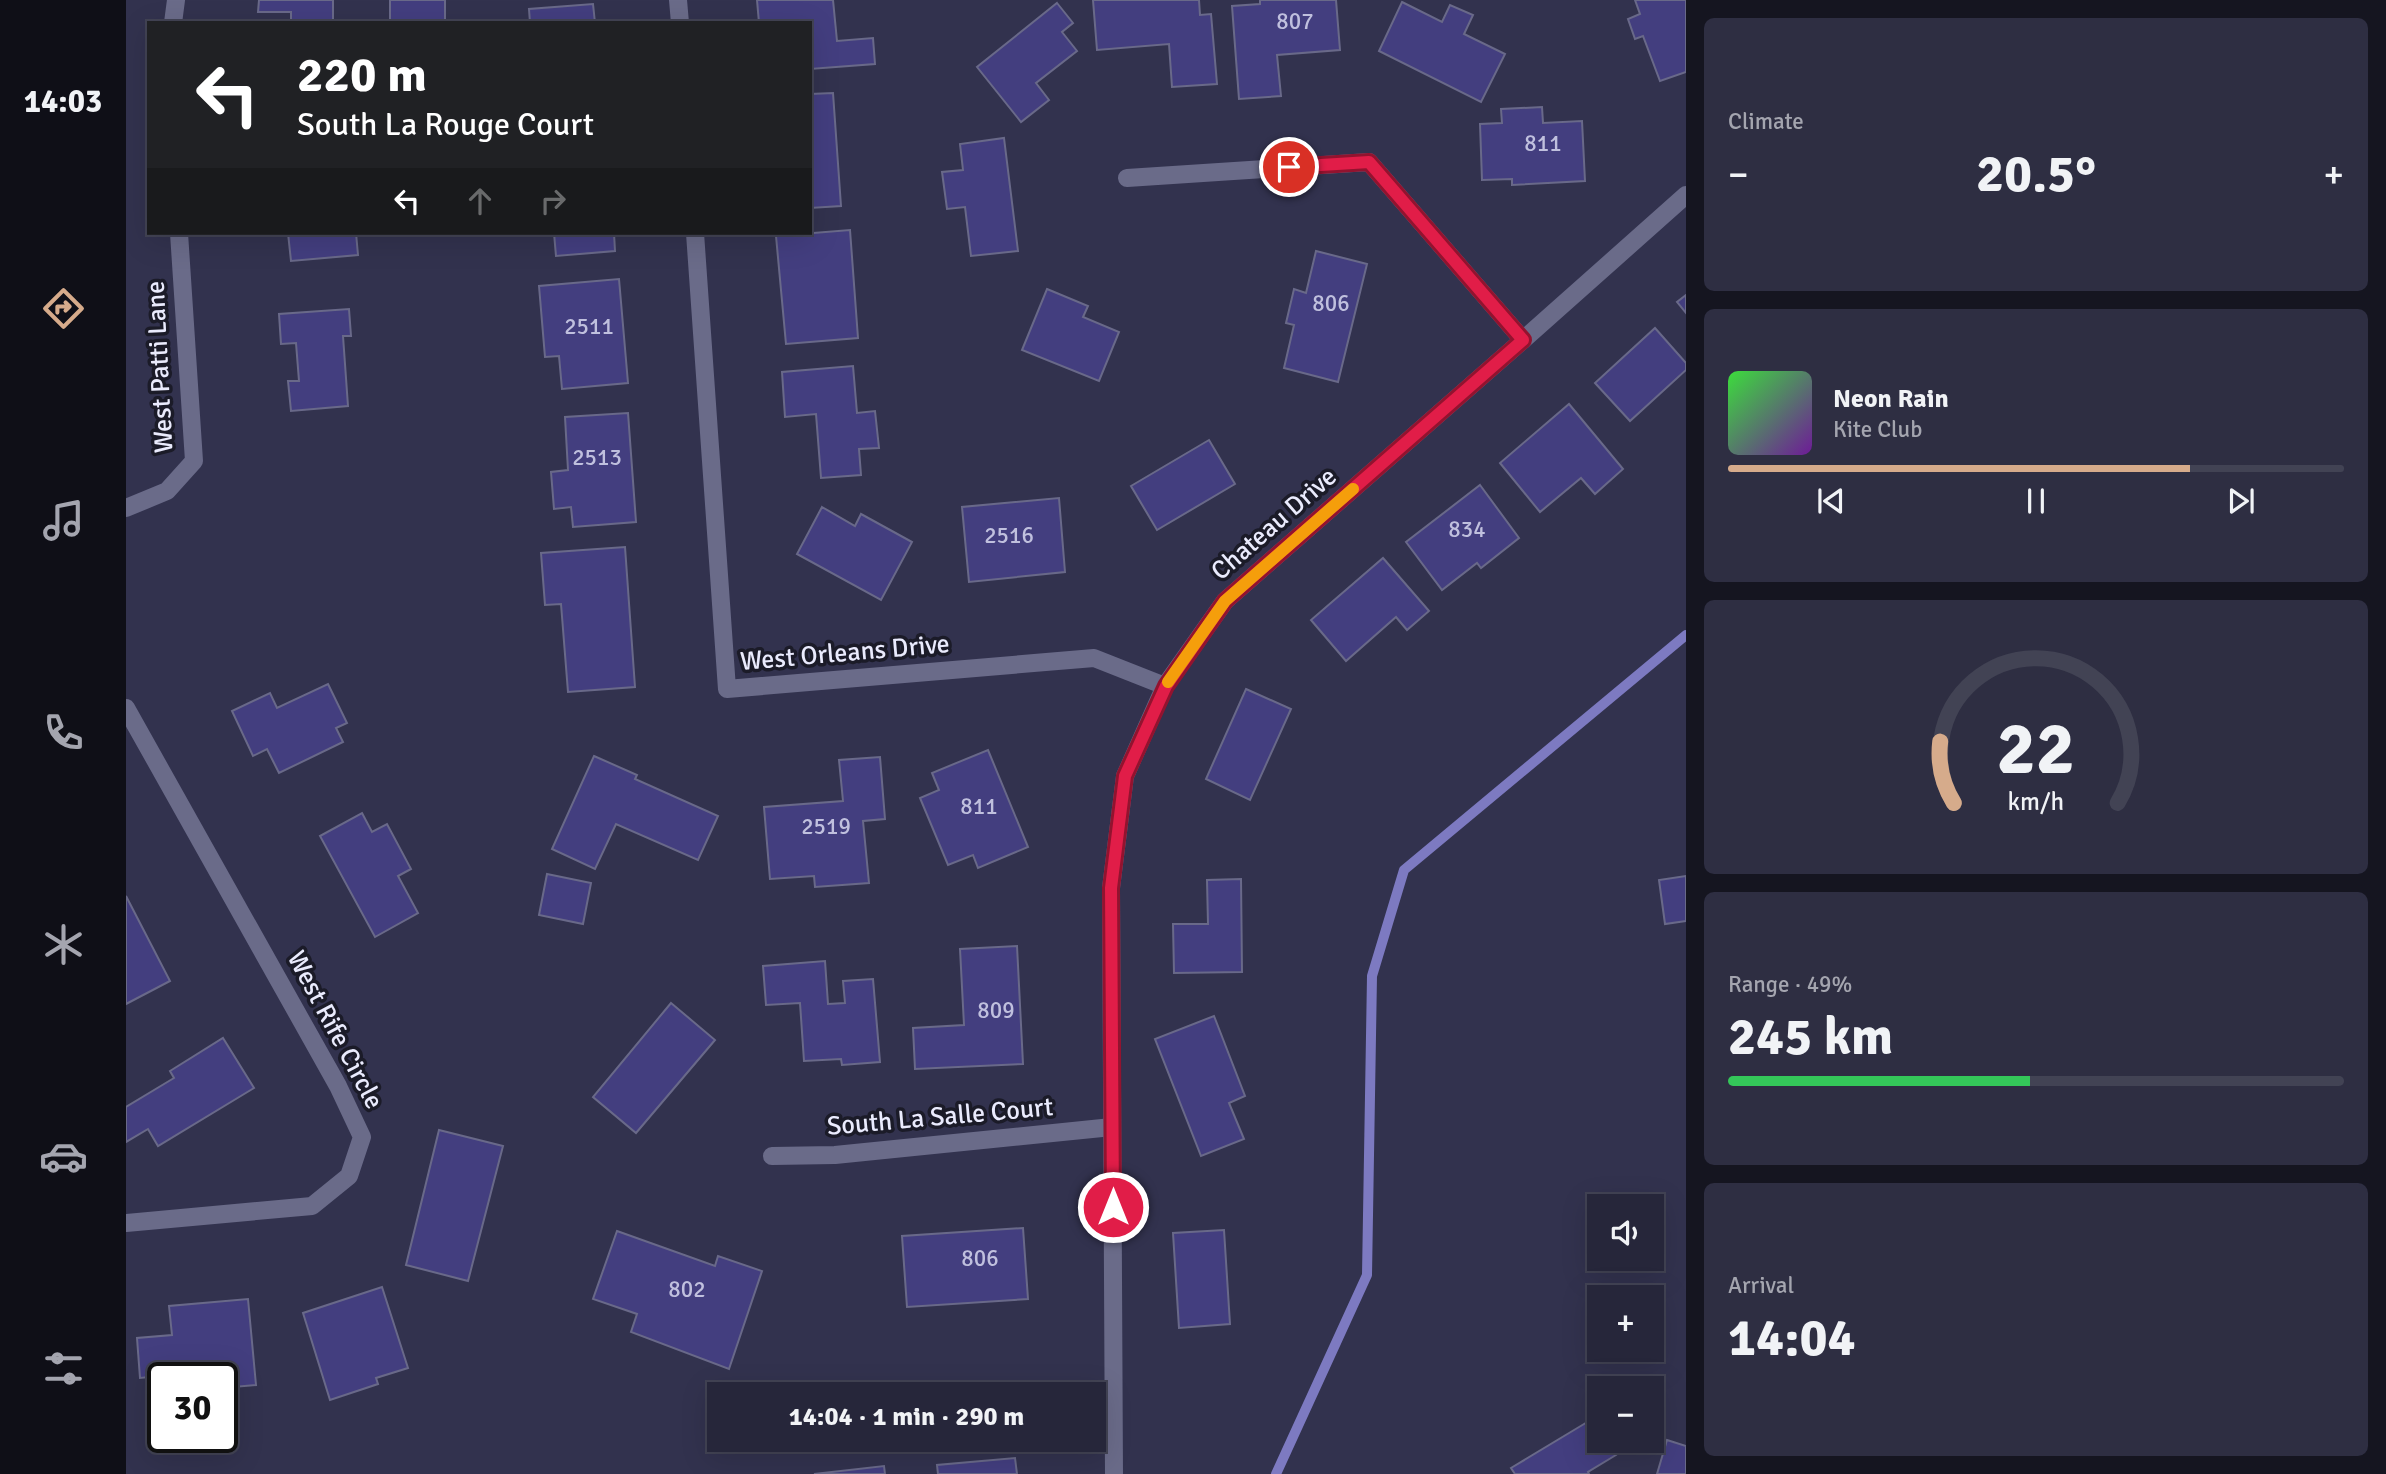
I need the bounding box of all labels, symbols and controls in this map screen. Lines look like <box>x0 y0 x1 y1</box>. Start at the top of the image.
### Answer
house number: 807 <box>1276 7 1314 36</box>
text: 220 m <box>297 45 427 105</box>
icon: left <box>182 49 273 140</box>
text: 14:03 <box>24 82 102 121</box>
text: South La Rouge Court <box>297 105 594 144</box>
text: Climate <box>1728 107 1804 136</box>
house number: 811 <box>1524 129 1562 158</box>
pin <box>1259 137 1319 197</box>
text: 20.5° <box>1976 142 2096 206</box>
icon: arrive <box>1270 148 1308 186</box>
text: − <box>1728 151 1749 198</box>
text: + <box>2323 151 2344 198</box>
icon: left <box>388 182 426 220</box>
icon: ahead <box>461 182 499 220</box>
icon: right <box>534 182 572 220</box>
street label: West Patti Lane <box>140 280 180 454</box>
icon: directions <box>39 284 88 333</box>
house number: 806 <box>1312 289 1350 318</box>
house number: 2511 <box>564 312 614 341</box>
text: Neon Rain <box>1833 383 1949 415</box>
text: Kite Club <box>1833 415 1922 444</box>
house number: 2513 <box>572 443 622 472</box>
street label: Chateau Drive <box>1205 461 1343 587</box>
icon: previous <box>1812 482 1850 520</box>
icon: pause <box>2017 482 2055 520</box>
icon: next <box>2222 482 2260 520</box>
icon: music <box>39 496 88 545</box>
house number: 834 <box>1448 515 1486 544</box>
house number: 2516 <box>984 521 1034 550</box>
street label: West Orleans Drive <box>739 628 951 678</box>
text: 22 <box>1997 705 2075 794</box>
icon: phone <box>39 708 88 757</box>
text: km/h <box>2008 786 2064 817</box>
house number: 811 <box>960 792 998 821</box>
house number: 2519 <box>801 812 851 841</box>
icon: climate <box>39 920 88 969</box>
street label: West Rife Circle <box>280 945 390 1115</box>
text: Range · 49% <box>1728 970 1852 999</box>
house number: 809 <box>977 996 1015 1025</box>
text: 245 km <box>1728 1005 1893 1069</box>
street label: South La Salle Court <box>826 1091 1054 1143</box>
icon: car <box>39 1132 88 1181</box>
position arrow <box>1076 1170 1150 1244</box>
map controls <box>1587 1194 1664 1453</box>
button: sound <box>1587 1194 1664 1271</box>
house number: 806 <box>961 1244 999 1273</box>
text: Arrival <box>1728 1271 1794 1300</box>
house number: 802 <box>668 1275 706 1304</box>
button: + <box>1587 1285 1664 1362</box>
text: 14:04 <box>1728 1306 1856 1370</box>
icon: filters <box>39 1344 88 1393</box>
speed limit sign: 30 <box>147 1362 238 1453</box>
button: − <box>1587 1376 1664 1453</box>
text: 14:04 · 1 min · 290 m <box>789 1401 1024 1433</box>

